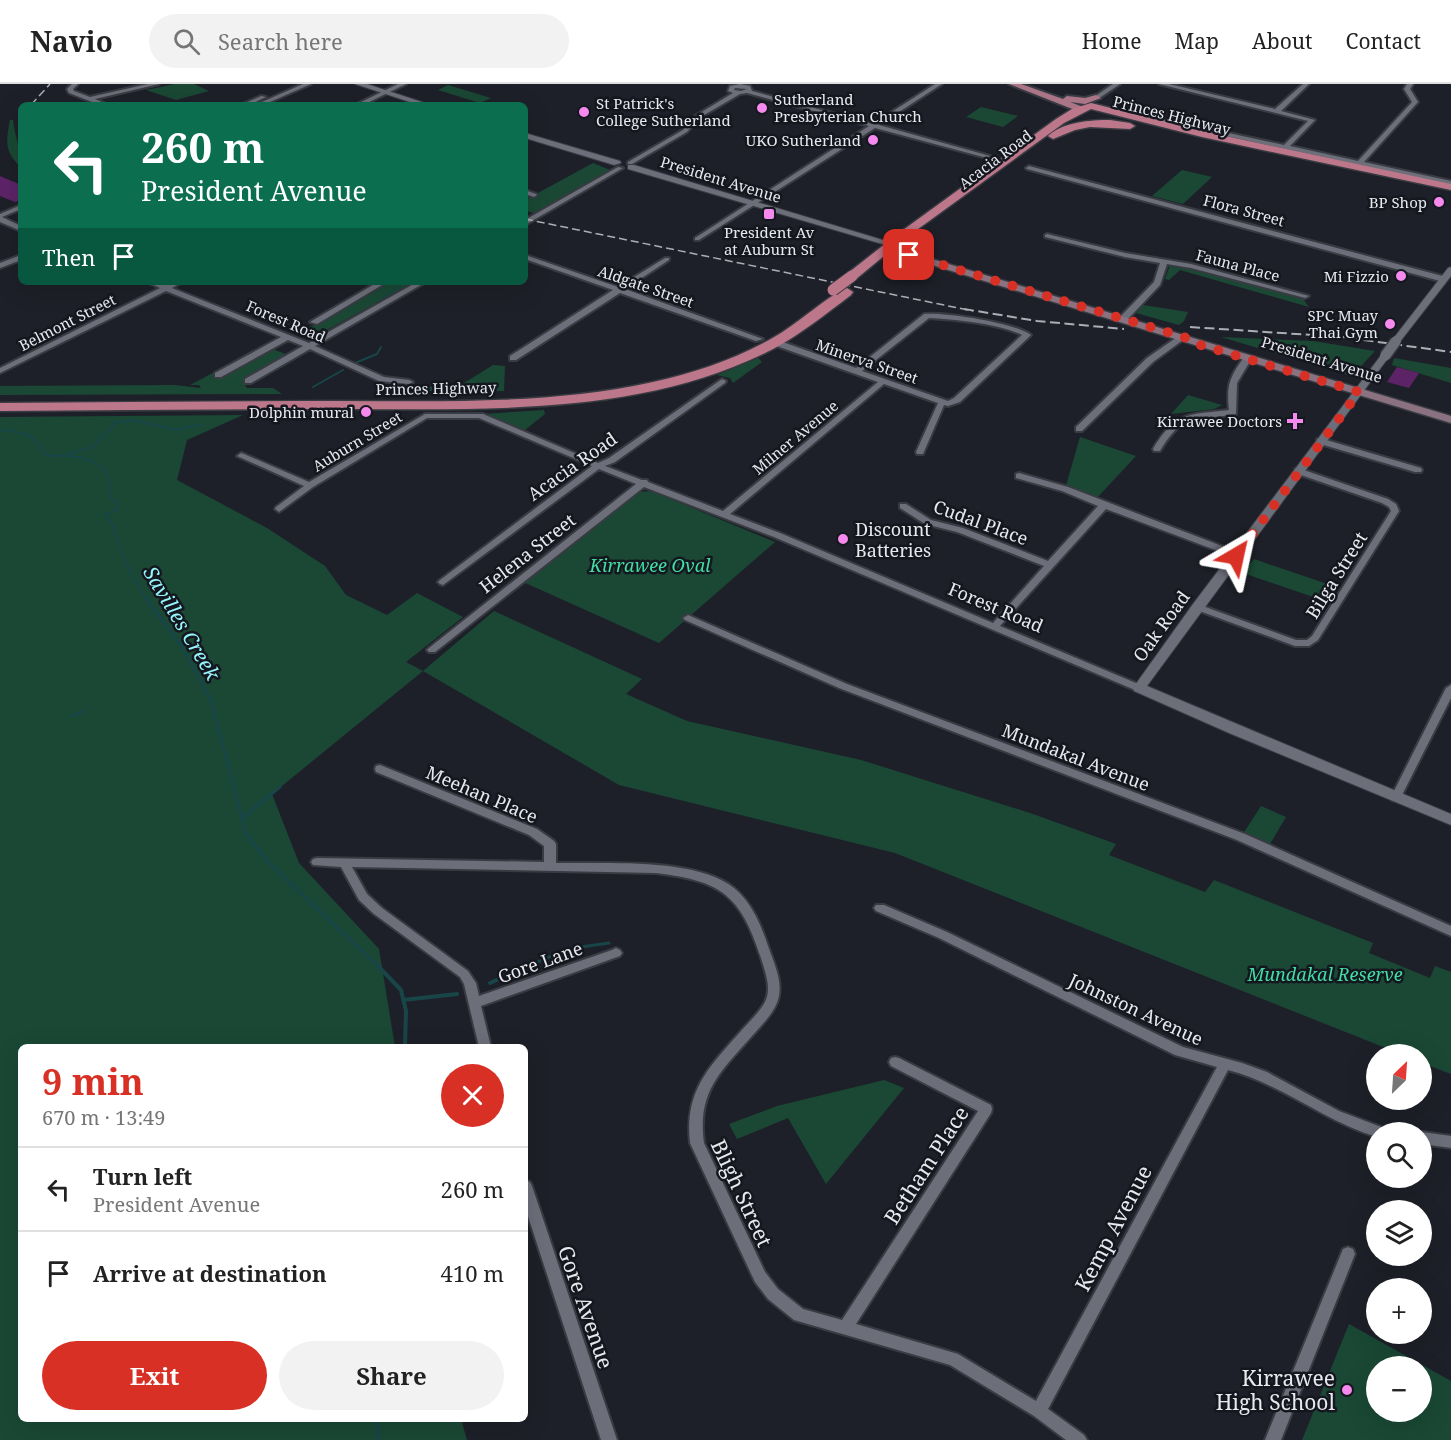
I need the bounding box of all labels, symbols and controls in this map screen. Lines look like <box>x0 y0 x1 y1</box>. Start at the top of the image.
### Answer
search box <box>149 14 569 68</box>
text: Navio <box>30 22 113 60</box>
icon: search <box>170 25 203 58</box>
text: Search here <box>218 26 343 56</box>
text: Home <box>1082 27 1142 55</box>
text: Map <box>1175 27 1219 55</box>
text: About <box>1252 27 1313 55</box>
text: Contact <box>1346 27 1421 55</box>
place label: Sutherland Presbyterian Church <box>774 89 922 126</box>
street label: Princes Highway <box>1111 91 1233 139</box>
place label: St Patrick's College Sutherland <box>596 93 731 130</box>
marker: Sutherland Presbyterian Church <box>755 101 769 115</box>
marker: St Patrick's College Sutherland <box>577 105 591 119</box>
text: 260 m <box>141 118 265 175</box>
street label: Acacia Road <box>954 125 1036 193</box>
icon: left <box>42 126 120 204</box>
place label: UKO Sutherland <box>745 130 861 150</box>
marker: UKO Sutherland <box>866 133 880 147</box>
street label: President Avenue <box>658 151 784 207</box>
text: President Avenue <box>141 172 367 209</box>
street label: Flora Street <box>1201 190 1287 230</box>
place label: BP Shop <box>1369 192 1427 212</box>
marker: BP Shop <box>1432 195 1446 209</box>
marker: President Av at Auburn St <box>762 207 776 221</box>
place label: President Av at Auburn St <box>724 222 814 259</box>
pin <box>883 229 934 280</box>
icon: arrive <box>892 238 925 271</box>
icon: arrive <box>107 240 140 273</box>
text: Then <box>42 242 95 272</box>
street label: Fauna Place <box>1194 244 1282 286</box>
street label: Aldgate Street <box>595 260 697 312</box>
place label: Mi Fizzio <box>1324 266 1389 286</box>
marker: Mi Fizzio <box>1394 269 1408 283</box>
street label: Belmont Street <box>15 289 119 355</box>
street label: Forest Road <box>243 295 329 347</box>
place label: SPC Muay Thai Gym <box>1307 305 1379 342</box>
marker: SPC Muay Thai Gym <box>1383 317 1397 331</box>
street label: President Avenue <box>1259 331 1385 387</box>
street label: Minerva Street <box>813 334 921 388</box>
street label: Princes Highway <box>376 377 497 399</box>
street label: Milner Avenue <box>748 395 842 479</box>
place label: Dolphin mural <box>249 402 354 422</box>
marker: Dolphin mural <box>359 405 373 419</box>
street label: Auburn Street <box>309 406 405 476</box>
place label: Kirrawee Doctors <box>1157 411 1282 431</box>
marker: Kirrawee Doctors <box>1286 412 1304 430</box>
street label: Acacia Road <box>522 426 622 506</box>
street label: Cudal Place <box>930 494 1032 550</box>
street label: Helena Street <box>474 508 580 598</box>
place label: Discount Batteries <box>855 517 931 562</box>
position arrow <box>1204 524 1268 588</box>
street label: Bilga Street <box>1300 527 1372 623</box>
marker: Discount Batteries <box>836 532 850 546</box>
park label: Kirrawee Oval <box>588 553 711 577</box>
water label: Savilles Creek <box>137 561 227 686</box>
street label: Forest Road <box>945 576 1047 638</box>
street label: Oak Road <box>1127 586 1195 666</box>
street label: Mundakal Avenue <box>999 718 1153 796</box>
street label: Meehan Place <box>423 760 541 828</box>
street label: Gore Lane <box>494 936 586 988</box>
park label: Mundakal Reserve <box>1246 962 1403 986</box>
street label: Johnston Avenue <box>1064 967 1207 1051</box>
north arrow <box>1366 1044 1432 1110</box>
map controls <box>1366 1044 1432 1422</box>
text: 9 min <box>42 1057 144 1106</box>
button: close <box>441 1064 504 1127</box>
street label: Betham Place <box>877 1101 975 1229</box>
text: 670 m · 13:49 <box>42 1104 165 1131</box>
button: search <box>1366 1122 1432 1188</box>
street label: Bligh Street <box>705 1135 779 1251</box>
street label: Kemp Avenue <box>1068 1160 1158 1296</box>
text: Turn left <box>93 1161 192 1191</box>
icon: left <box>42 1173 75 1206</box>
text: 260 m <box>441 1174 504 1204</box>
text: President Avenue <box>93 1191 260 1218</box>
button: layers <box>1366 1200 1432 1266</box>
street label: Gore Avenue <box>552 1242 620 1372</box>
icon: arrive <box>42 1257 75 1290</box>
text: Arrive at destination <box>93 1258 327 1288</box>
text: 410 m <box>441 1258 504 1288</box>
button: + <box>1366 1278 1432 1344</box>
button: Exit <box>42 1341 267 1410</box>
button: Share <box>279 1341 504 1410</box>
button: − <box>1366 1356 1432 1422</box>
place label: Kirrawee High School <box>1216 1364 1335 1416</box>
marker: Kirrawee High School <box>1340 1383 1354 1397</box>

